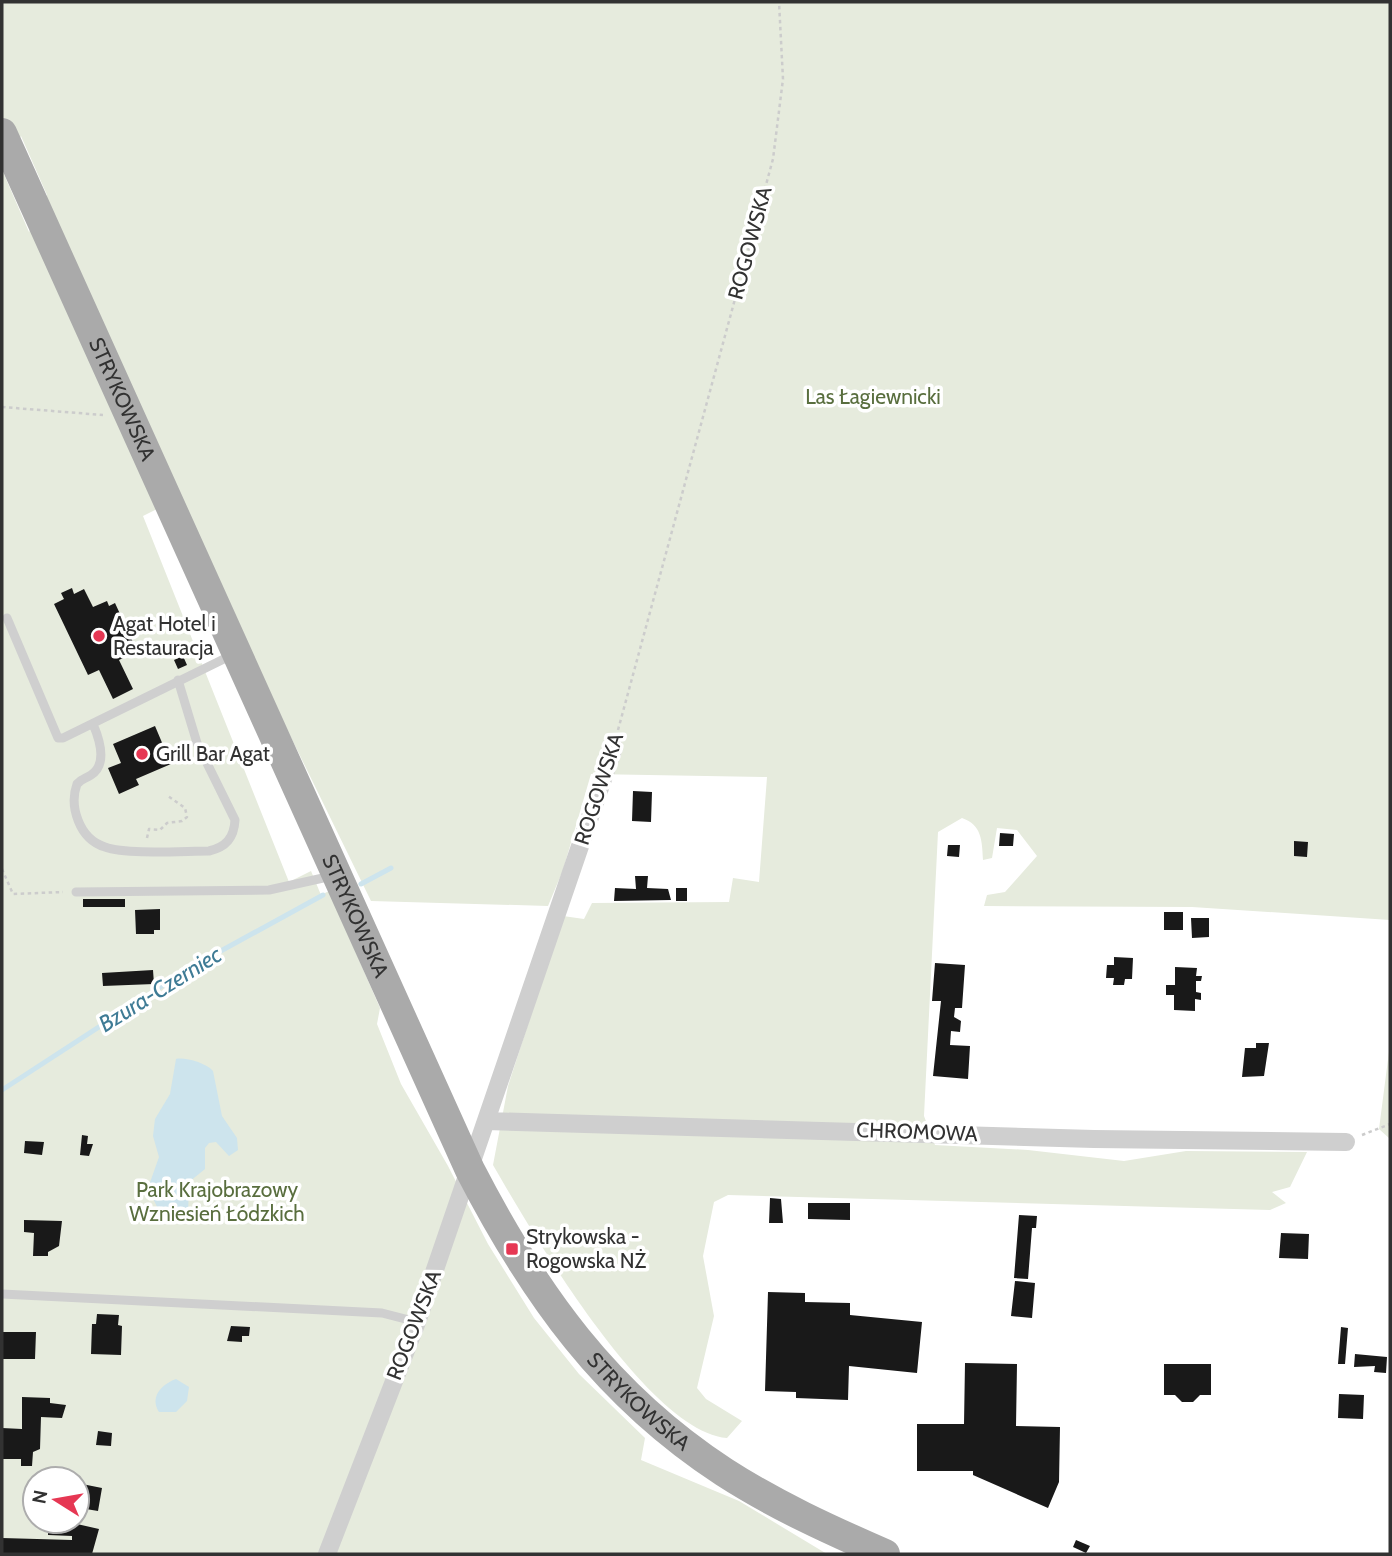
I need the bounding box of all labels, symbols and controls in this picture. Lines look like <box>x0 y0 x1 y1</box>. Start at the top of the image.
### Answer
street label: ROGOWSKA <box>722 184 777 302</box>
street label: STRYKOWSKA <box>84 334 161 464</box>
park label: Las Łagiewnicki <box>805 384 941 409</box>
place label: Agat Hotel i Restauracja <box>113 611 216 661</box>
marker: Agat Hotel i Restauracja <box>91 628 107 644</box>
street label: ROGOWSKA <box>569 730 628 848</box>
place label: Grill Bar Agat <box>156 741 270 766</box>
marker: Grill Bar Agat <box>134 746 150 762</box>
street label: STRYKOWSKA <box>317 850 394 981</box>
water label: Bzura-Czerniec <box>93 940 227 1038</box>
street label: CHROMOWA <box>856 1117 978 1146</box>
park label: Park Krajobrazowy Wzniesień Łódzkich <box>129 1177 305 1226</box>
place label: Strykowska - Rogowska NŻ <box>526 1224 647 1273</box>
marker: Strykowska - Rogowska NŻ <box>504 1241 520 1257</box>
street label: ROGOWSKA <box>381 1266 446 1383</box>
street label: STRYKOWSKA <box>582 1347 695 1456</box>
north arrow <box>21 1465 91 1535</box>
text: N <box>27 1488 52 1506</box>

